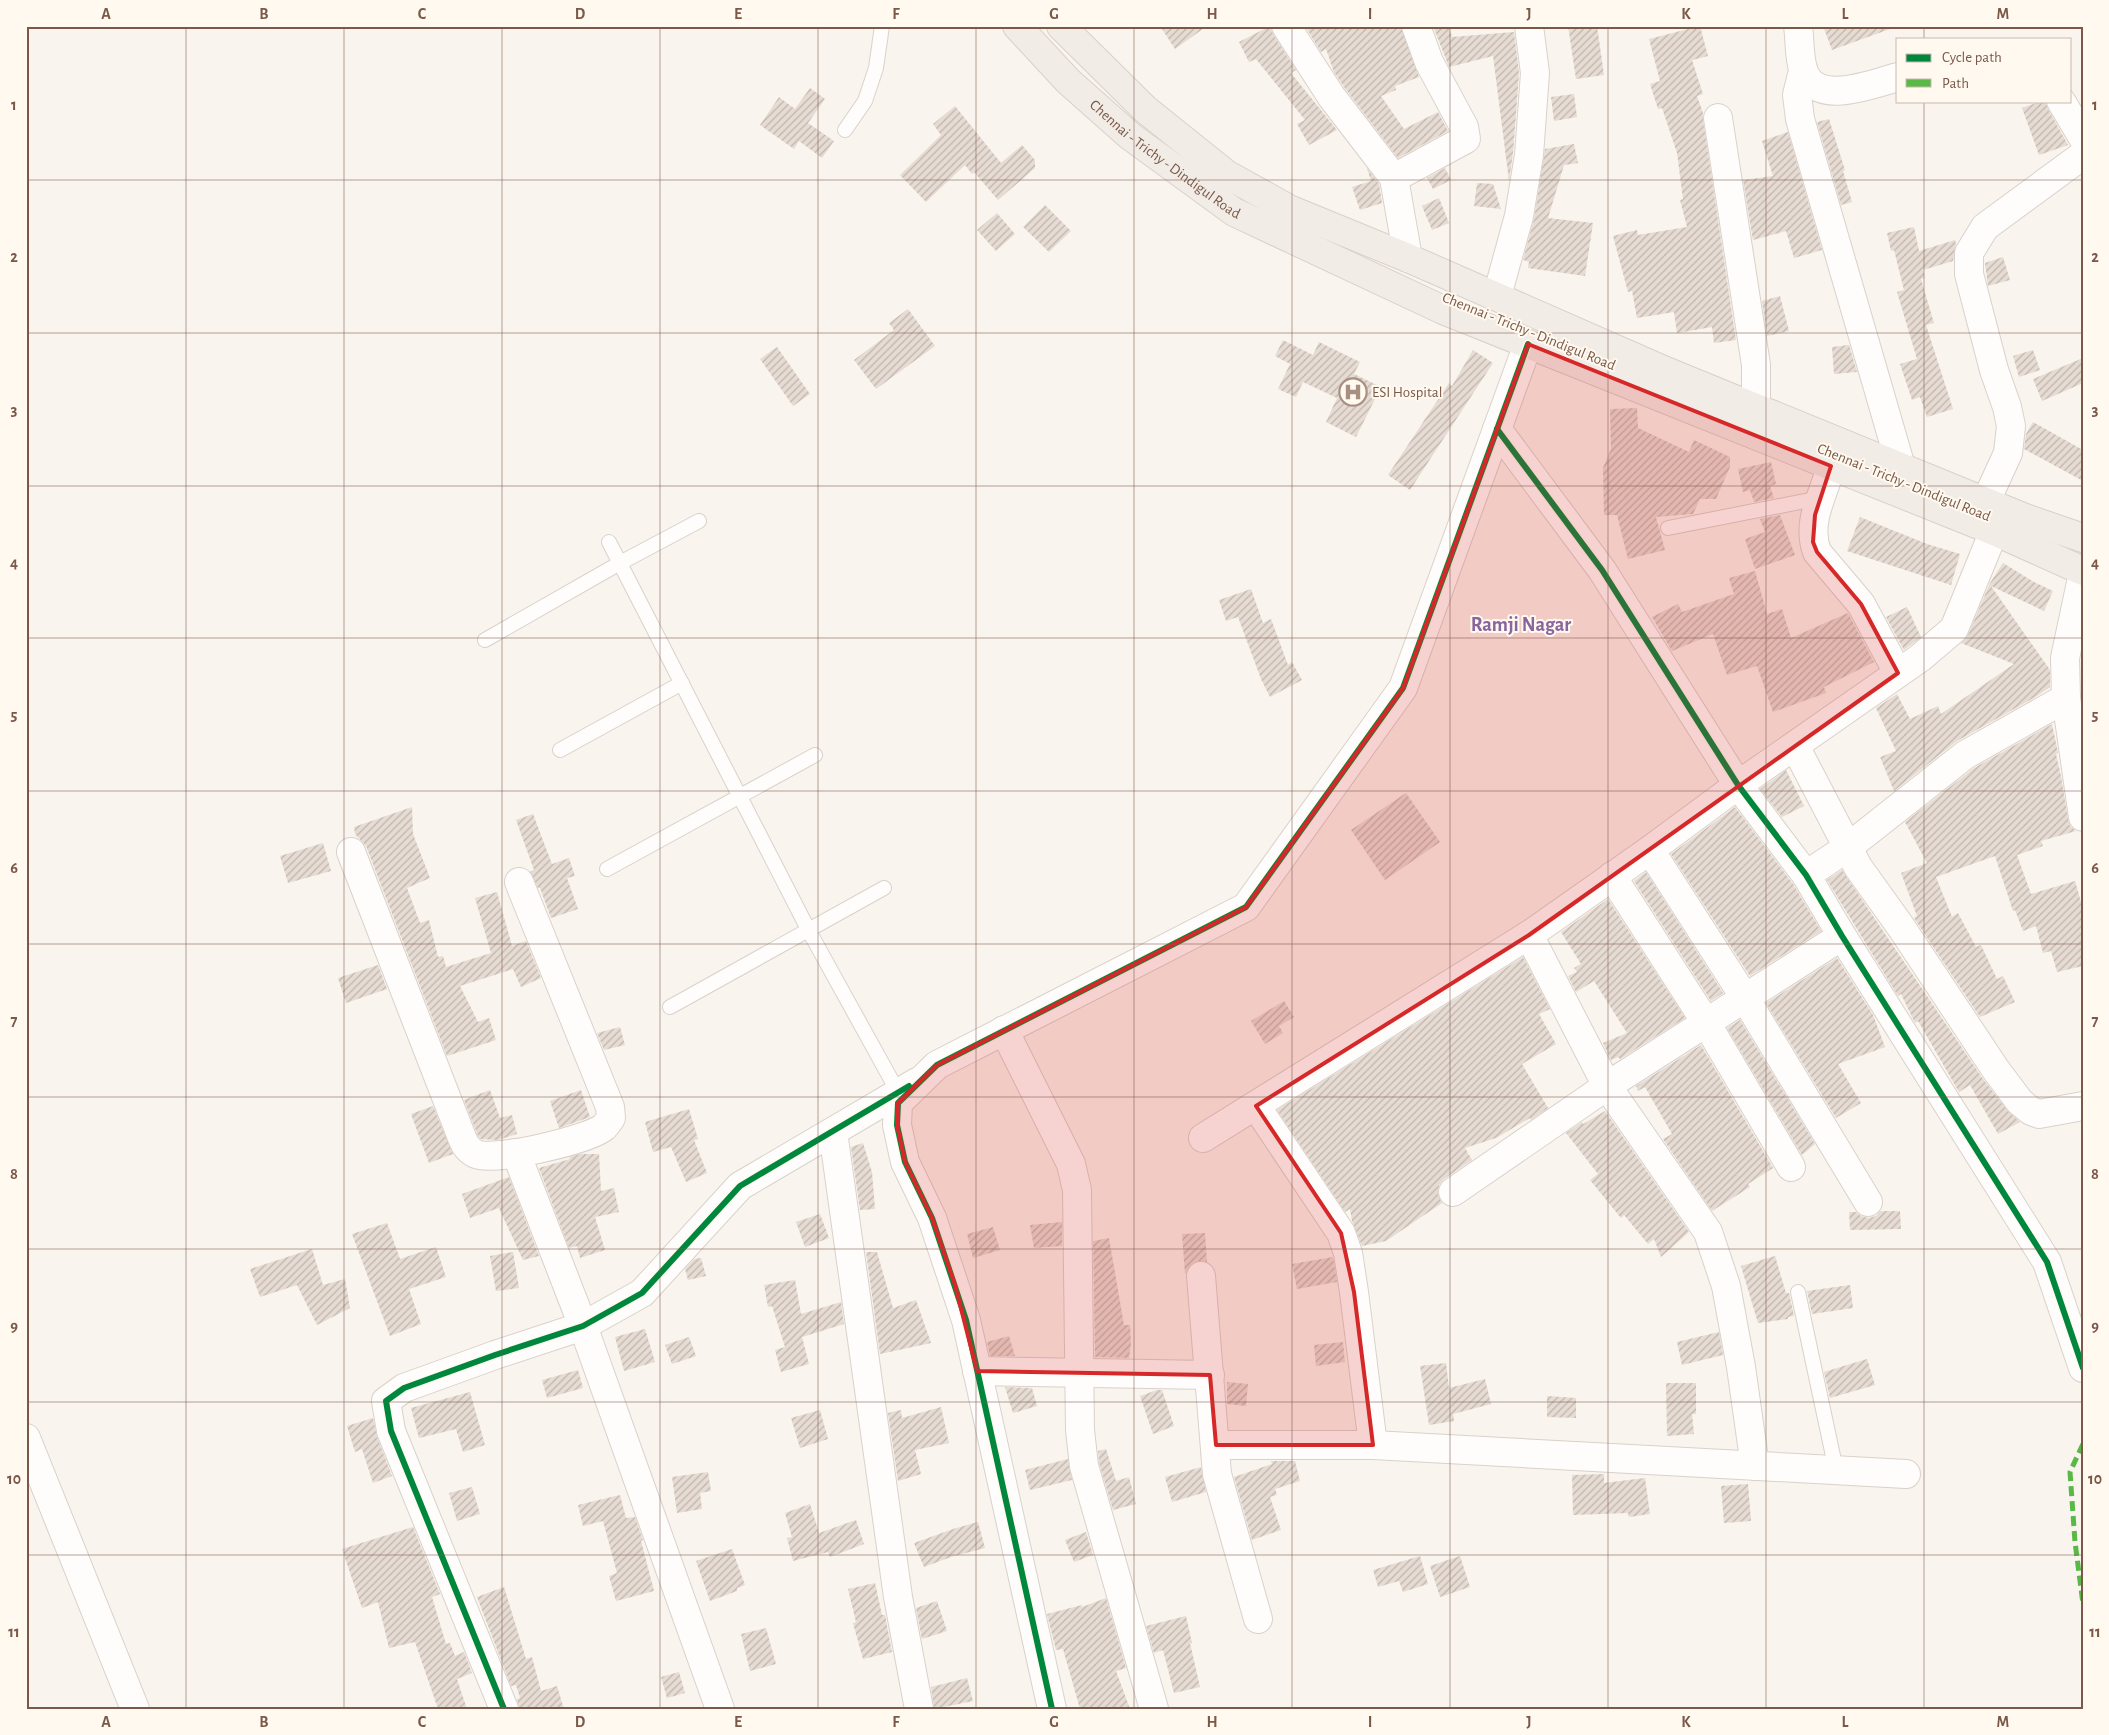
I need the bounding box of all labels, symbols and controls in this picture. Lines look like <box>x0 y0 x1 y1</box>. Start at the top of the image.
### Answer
text: A <box>101 6 111 22</box>
text: B <box>259 6 269 22</box>
text: C <box>418 6 427 22</box>
text: D <box>575 6 586 22</box>
text: E <box>734 6 742 22</box>
text: F <box>892 6 900 22</box>
text: G <box>1049 6 1059 22</box>
text: H <box>1206 6 1218 22</box>
text: I <box>1368 6 1372 22</box>
text: J <box>1526 6 1532 22</box>
text: K <box>1681 6 1691 22</box>
text: L <box>1842 6 1849 22</box>
text: M <box>1997 6 2009 22</box>
legend <box>1896 38 2072 102</box>
text: Cycle path <box>1942 50 2002 65</box>
text: Path <box>1942 76 1969 91</box>
text: 1 <box>11 97 17 113</box>
street label: Chennai - Trichy - Dindigul Road <box>1087 97 1243 222</box>
text: 1 <box>2092 97 2098 113</box>
text: 2 <box>10 249 18 265</box>
text: 2 <box>2091 249 2099 265</box>
street label: Chennai - Trichy - Dindigul Road <box>1440 290 1618 373</box>
hospital icon: ESI Hospital <box>1338 377 1368 407</box>
place label: ESI Hospital <box>1372 385 1442 400</box>
text: 3 <box>11 402 18 418</box>
text: 3 <box>2092 402 2099 418</box>
street label: Chennai - Trichy - Dindigul Road <box>1815 441 1993 524</box>
text: 4 <box>10 555 18 571</box>
text: 4 <box>2091 555 2099 571</box>
district label: Ramji Nagar <box>1471 615 1571 635</box>
text: 5 <box>11 707 18 723</box>
text: 5 <box>2092 707 2099 723</box>
text: 6 <box>10 860 18 876</box>
text: 6 <box>2091 860 2099 876</box>
text: 7 <box>11 1013 18 1029</box>
text: 7 <box>2092 1013 2099 1029</box>
text: 8 <box>10 1166 18 1182</box>
text: 8 <box>2091 1166 2099 1182</box>
text: 9 <box>10 1318 18 1334</box>
text: 9 <box>2091 1318 2099 1334</box>
text: 10 <box>7 1471 21 1487</box>
text: 10 <box>2088 1471 2102 1487</box>
text: 11 <box>8 1624 20 1640</box>
text: 11 <box>2089 1624 2101 1640</box>
text: A <box>101 1714 111 1730</box>
text: B <box>259 1714 269 1730</box>
text: C <box>418 1714 427 1730</box>
text: D <box>575 1714 586 1730</box>
text: E <box>734 1714 742 1730</box>
text: F <box>892 1714 900 1730</box>
text: G <box>1049 1714 1059 1730</box>
text: H <box>1206 1714 1218 1730</box>
text: I <box>1368 1714 1372 1730</box>
text: J <box>1526 1714 1532 1730</box>
text: K <box>1681 1714 1691 1730</box>
text: L <box>1842 1714 1849 1730</box>
text: M <box>1997 1714 2009 1730</box>

